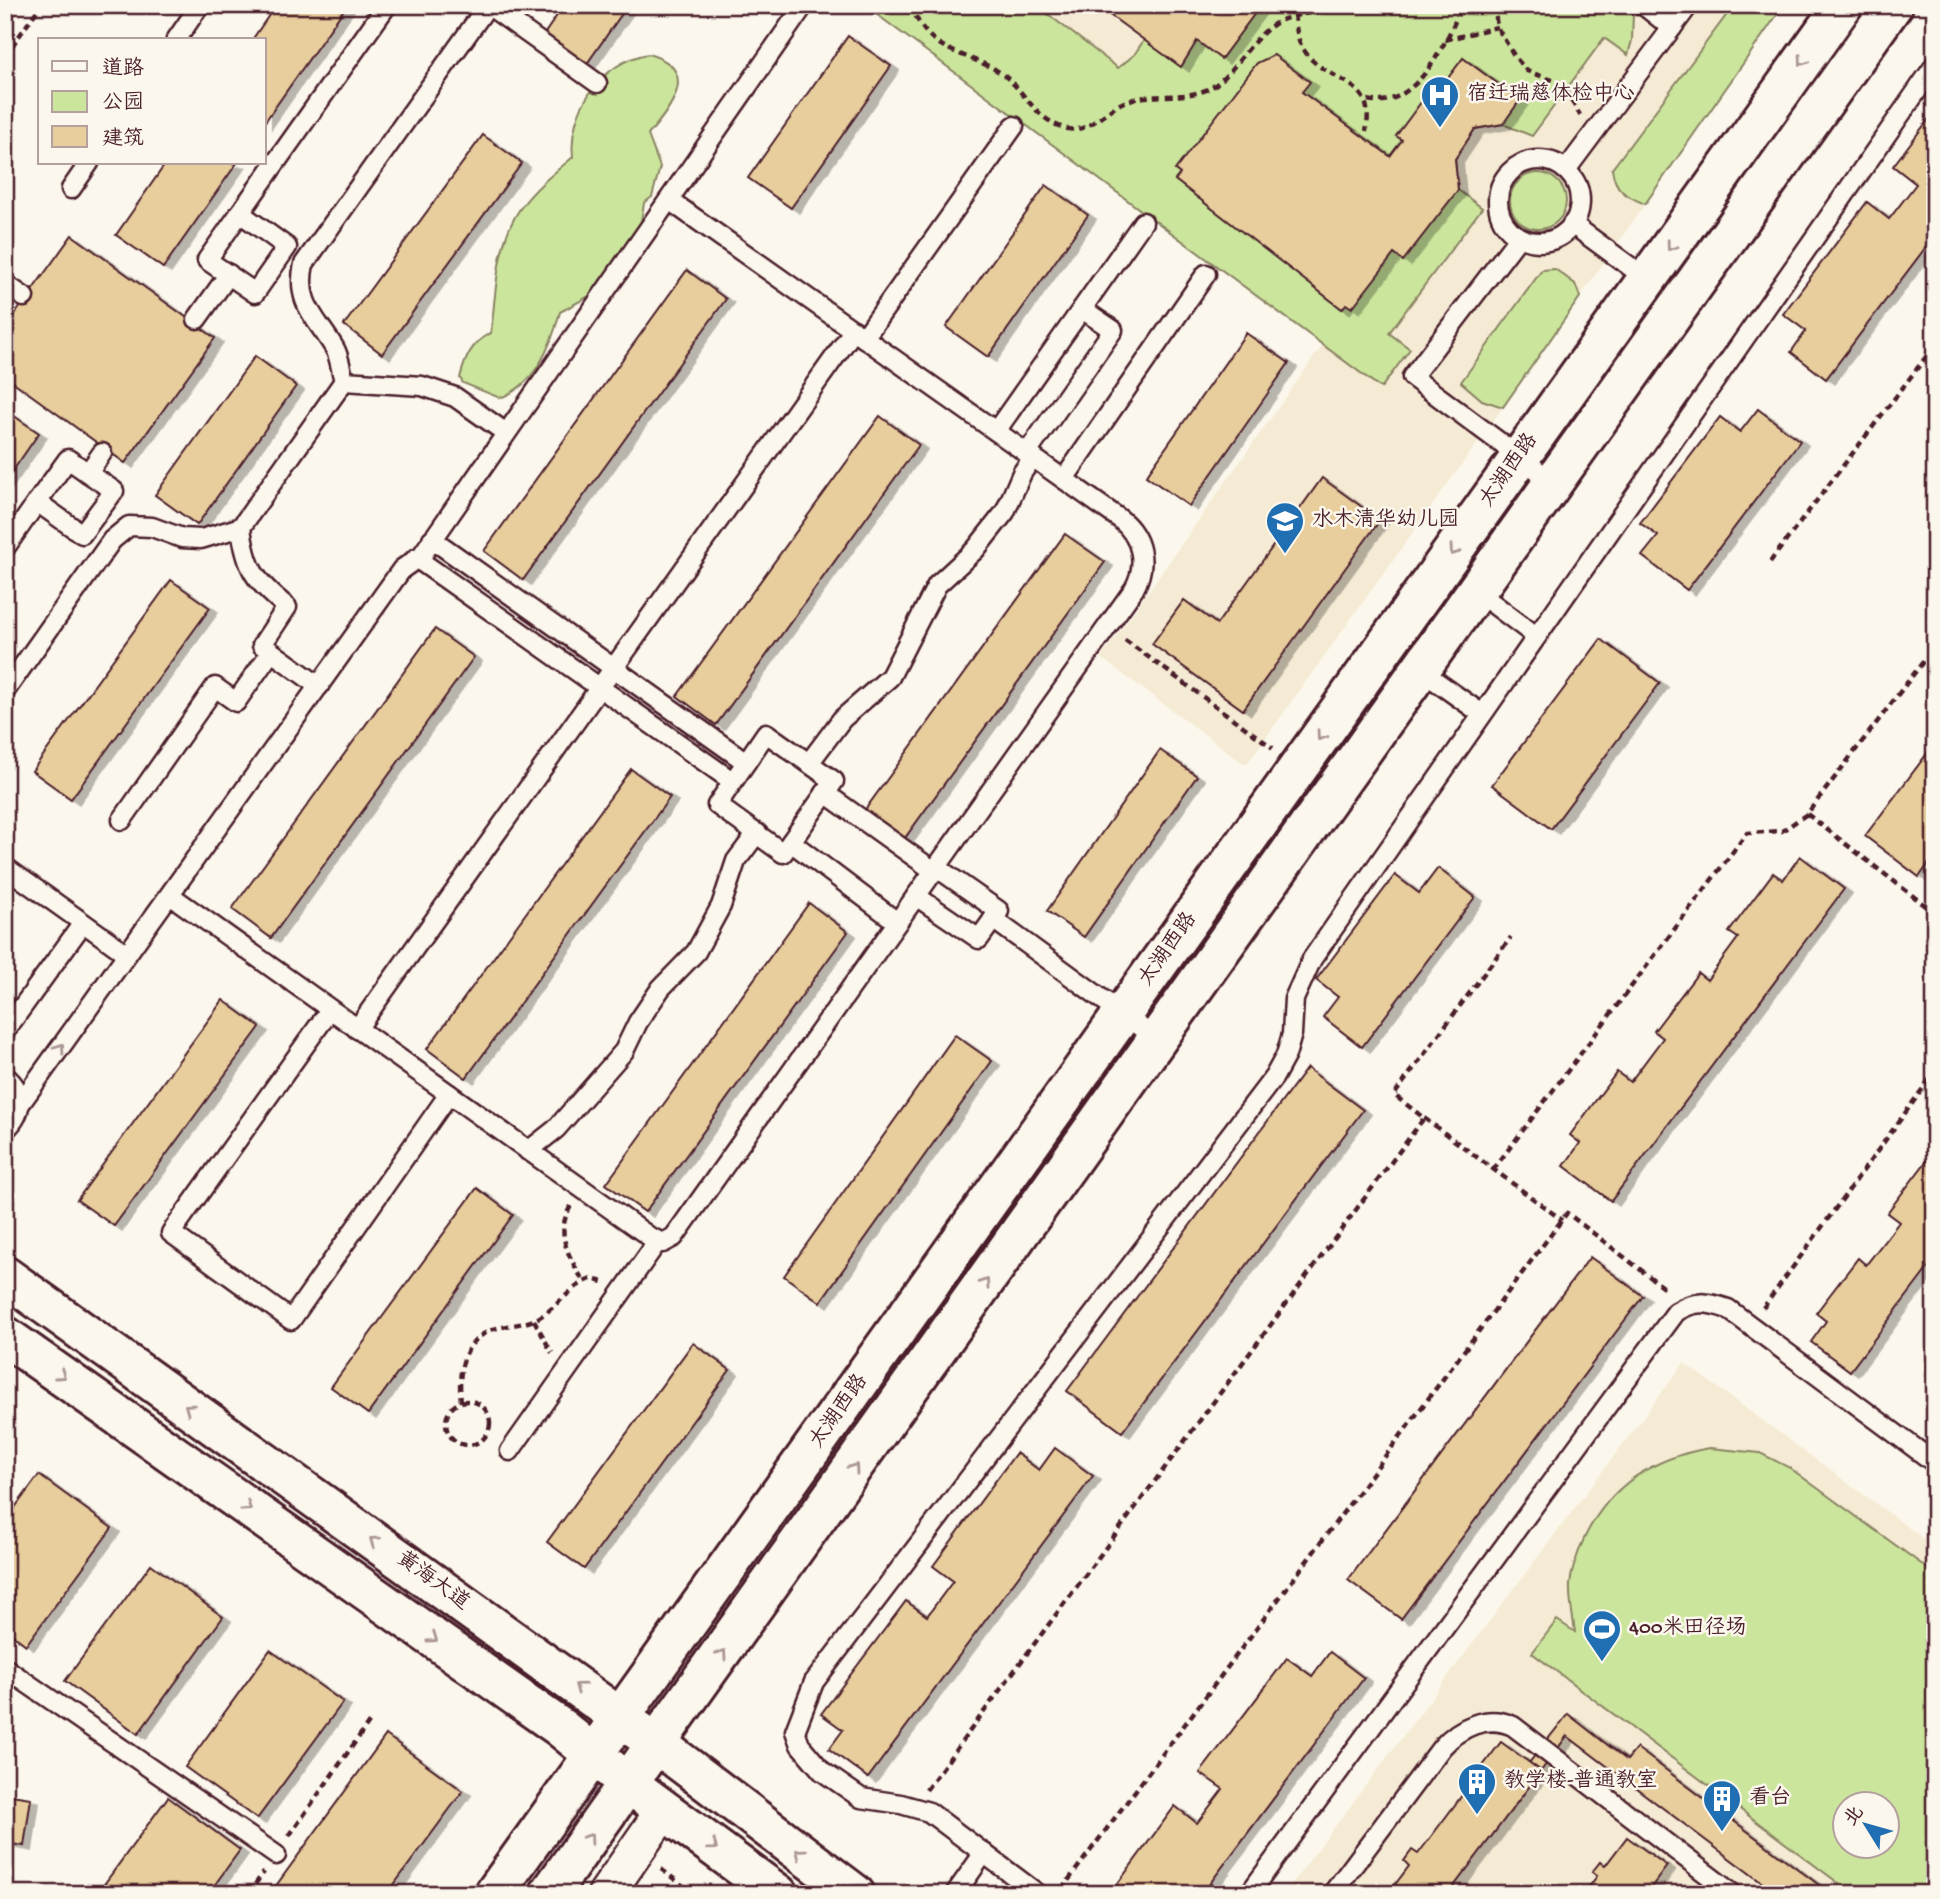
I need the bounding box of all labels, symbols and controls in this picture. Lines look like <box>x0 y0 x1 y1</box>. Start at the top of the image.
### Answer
legend <box>38 38 266 164</box>
one-way arrow <box>1799 53 1811 66</box>
text: 道路 <box>102 56 144 83</box>
hospital icon: 宿迁瑞慈体检中心 <box>1419 74 1461 129</box>
place label: 宿迁瑞慈体检中心 <box>1467 81 1635 108</box>
text: 公园 <box>102 91 144 117</box>
text: 建筑 <box>102 127 144 153</box>
one-way arrow <box>1666 238 1679 251</box>
street label: 太湖西路 <box>1474 428 1544 513</box>
school or university icon: 水木清华幼儿园 <box>1264 500 1306 555</box>
place label: 水木清华幼儿园 <box>1312 507 1459 534</box>
one-way arrow <box>1449 543 1462 556</box>
one-way arrow <box>1317 728 1330 741</box>
street label: 太湖西路 <box>1133 907 1203 992</box>
one-way arrow <box>52 1043 64 1056</box>
one-way arrow <box>977 1278 990 1291</box>
one-way arrow <box>53 1367 66 1379</box>
street label: 太湖西路 <box>804 1369 874 1454</box>
one-way arrow <box>184 1404 197 1416</box>
one-way arrow <box>845 1463 858 1476</box>
one-way arrow <box>239 1498 252 1511</box>
one-way arrow <box>369 1536 382 1549</box>
street label: 黄海大道 <box>391 1546 475 1617</box>
sports icon: 400米田径场 <box>1581 1608 1623 1663</box>
place label: 400米田径场 <box>1629 1615 1747 1642</box>
one-way arrow <box>425 1630 438 1642</box>
one-way arrow <box>713 1649 726 1662</box>
one-way arrow <box>574 1683 587 1696</box>
building icon: 教学楼-普通教室 <box>1456 1761 1498 1816</box>
place label: 教学楼-普通教室 <box>1504 1768 1658 1795</box>
building icon: 看台 <box>1701 1778 1743 1833</box>
place label: 看台 <box>1749 1785 1791 1812</box>
north arrow <box>1832 1790 1902 1860</box>
text: 北 <box>1840 1802 1870 1831</box>
one-way arrow <box>581 1833 593 1846</box>
one-way arrow <box>706 1838 718 1851</box>
one-way arrow <box>796 1848 808 1861</box>

